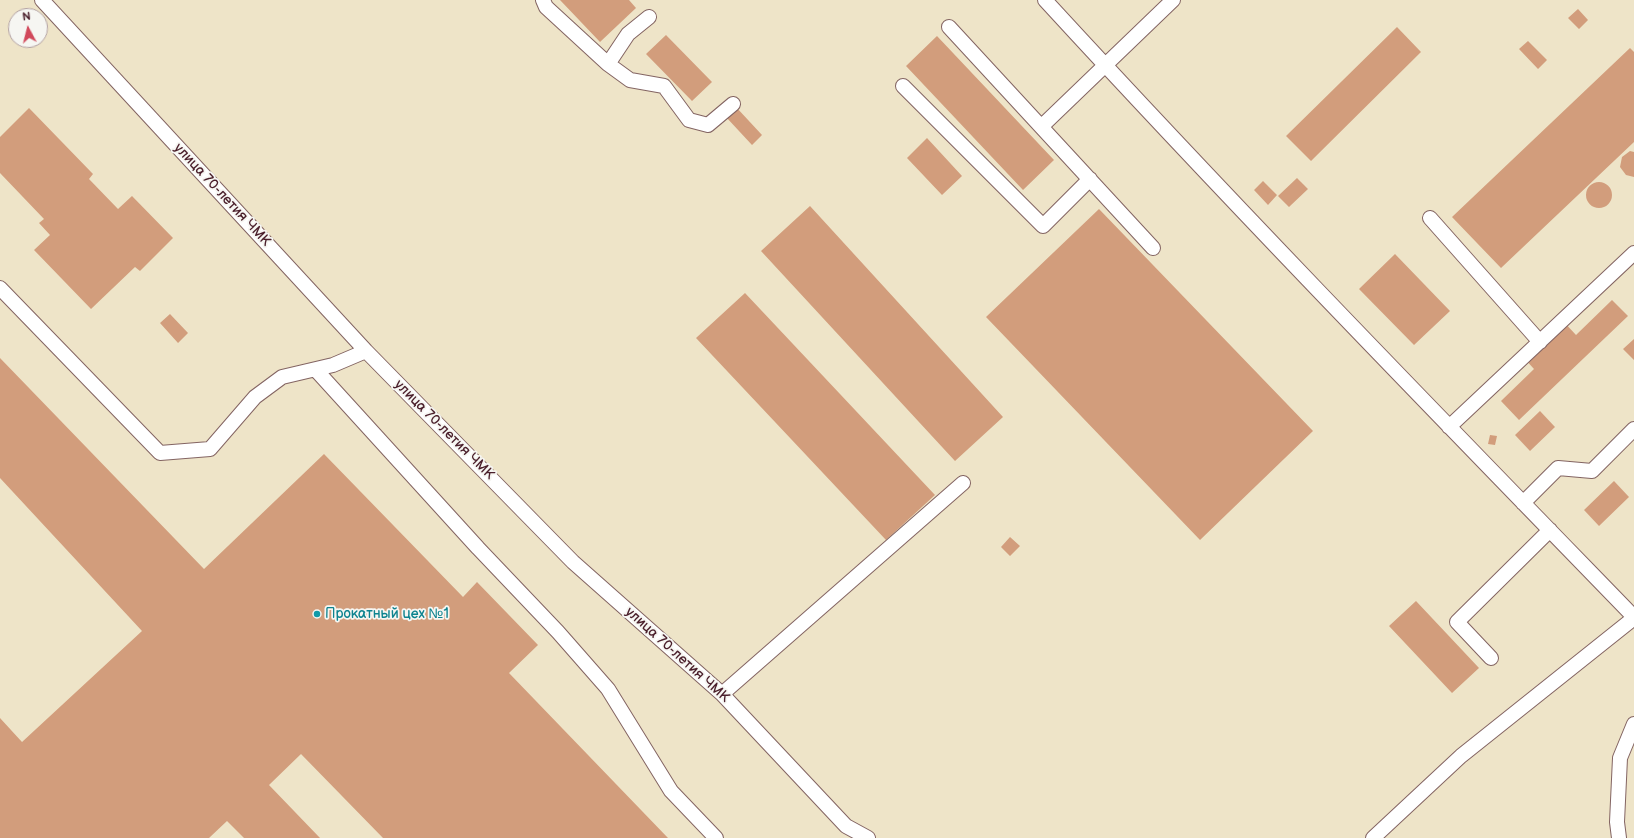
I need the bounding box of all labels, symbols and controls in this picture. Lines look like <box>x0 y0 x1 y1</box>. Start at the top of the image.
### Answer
north arrow <box>8 8 48 48</box>
text: N <box>22 10 31 24</box>
street label: улица 70-летия ЧМК <box>170 140 274 250</box>
street label: улица 70-летия ЧМК <box>391 377 497 483</box>
street label: улица 70-летия ЧМК <box>621 604 733 706</box>
place label: Прокатный цех №1 <box>325 606 449 622</box>
marker: Прокатный цех №1 <box>312 609 322 619</box>

